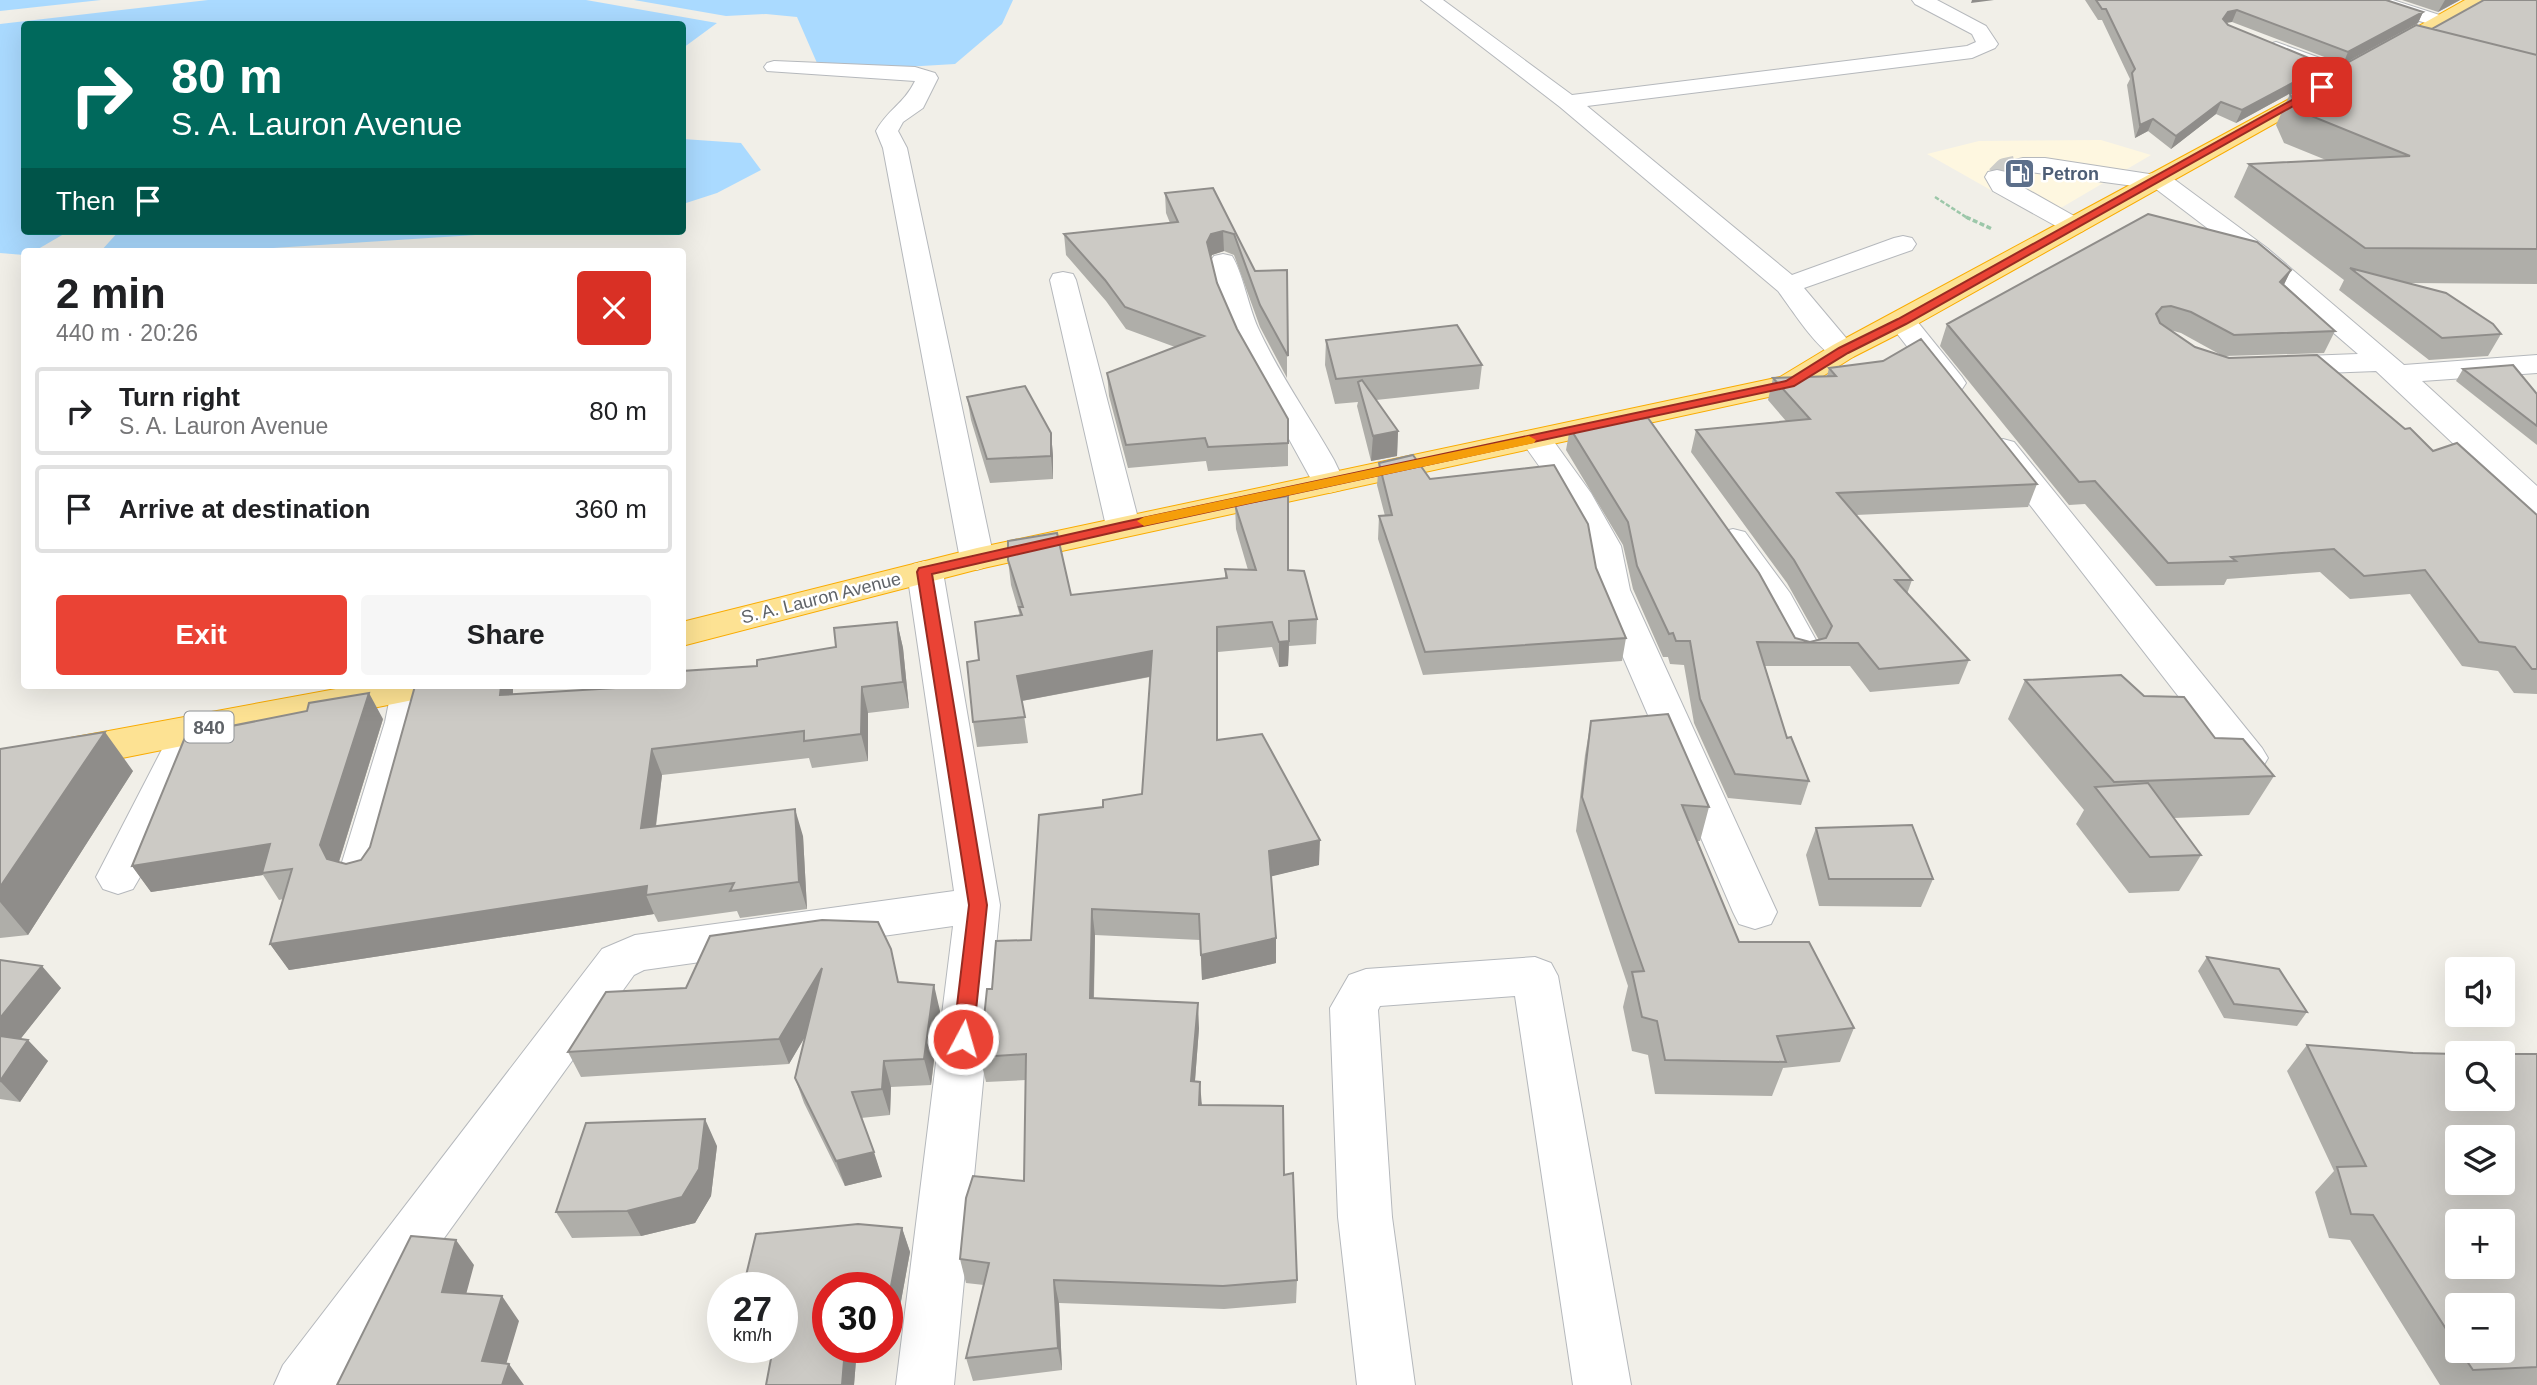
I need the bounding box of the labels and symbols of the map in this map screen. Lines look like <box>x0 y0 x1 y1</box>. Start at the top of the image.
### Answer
pin <box>2292 57 2352 117</box>
fuel station icon: Petron <box>2002 157 2036 191</box>
place label: Petron <box>2042 164 2099 184</box>
street label: S. A. Lauron Avenue <box>739 568 903 628</box>
road number: 840 <box>184 712 234 742</box>
position arrow <box>926 1002 1000 1076</box>
speed limit sign: 30 <box>812 1272 903 1363</box>

